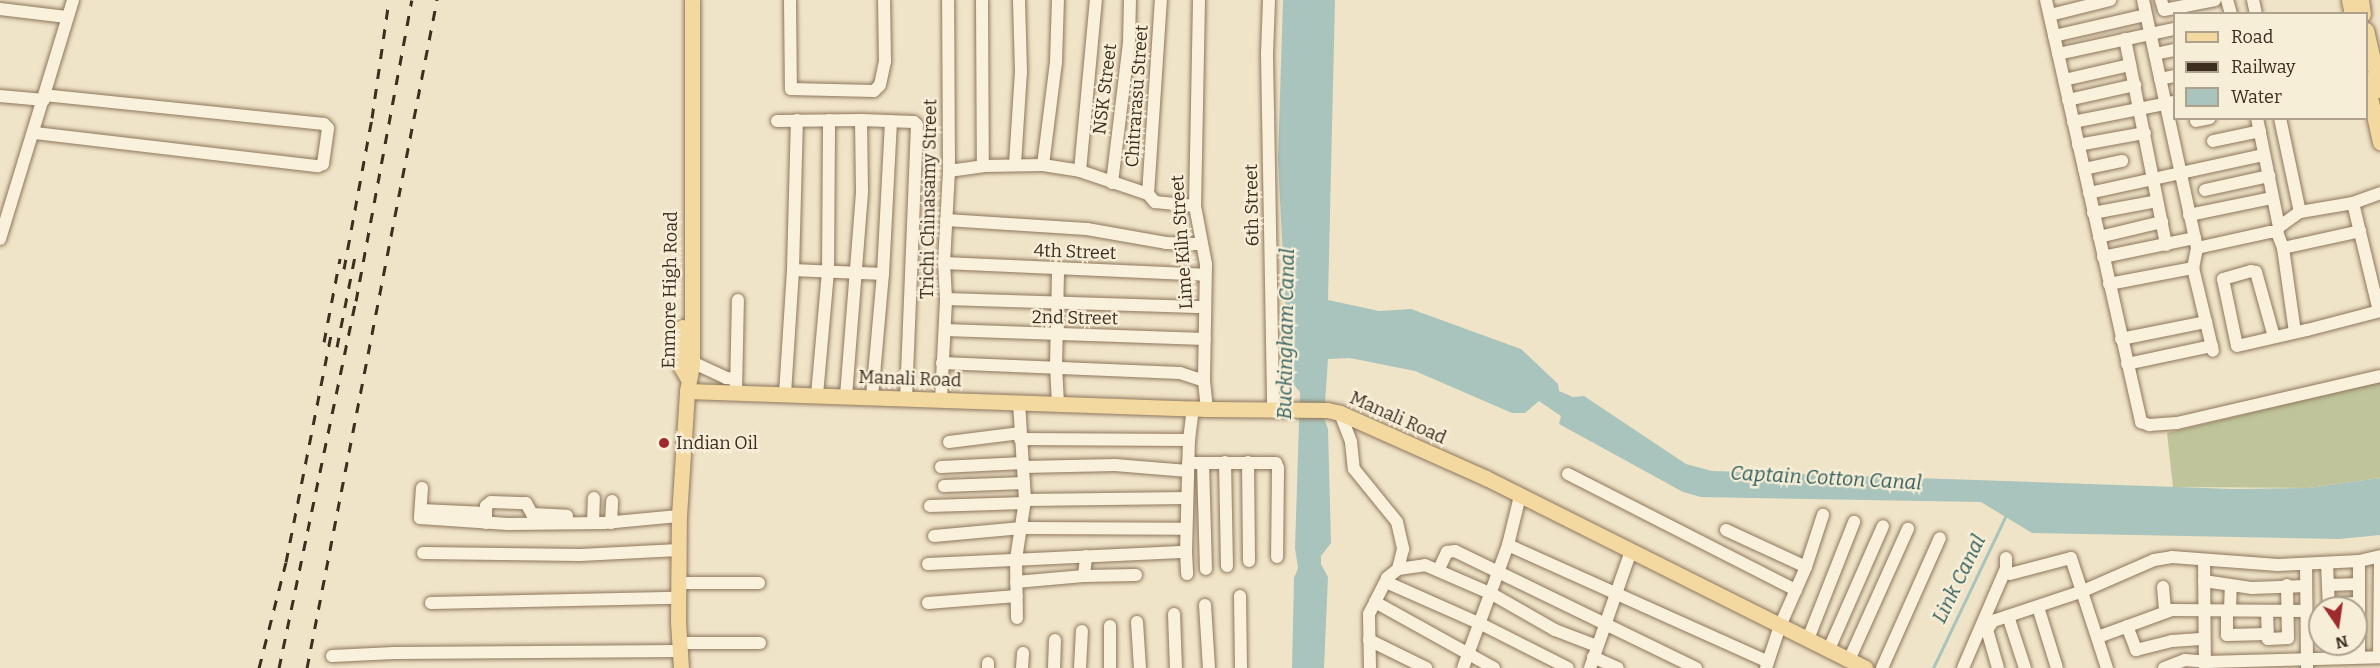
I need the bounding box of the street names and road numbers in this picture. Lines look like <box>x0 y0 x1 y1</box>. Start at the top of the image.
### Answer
street label: Chitrarasu Street <box>1121 24 1153 168</box>
street label: NSK Street <box>1089 42 1121 136</box>
street label: Trichi Chinasamy Street <box>916 99 942 299</box>
street label: 6th Street <box>1240 164 1264 246</box>
street label: Lime Kiln Street <box>1167 174 1197 310</box>
street label: Enmore High Road <box>658 211 682 369</box>
street label: 4th Street <box>1033 240 1117 264</box>
street label: 2nd Street <box>1032 306 1118 330</box>
street label: Manali Road <box>858 366 962 392</box>
street label: Manali Road <box>1346 387 1450 449</box>

